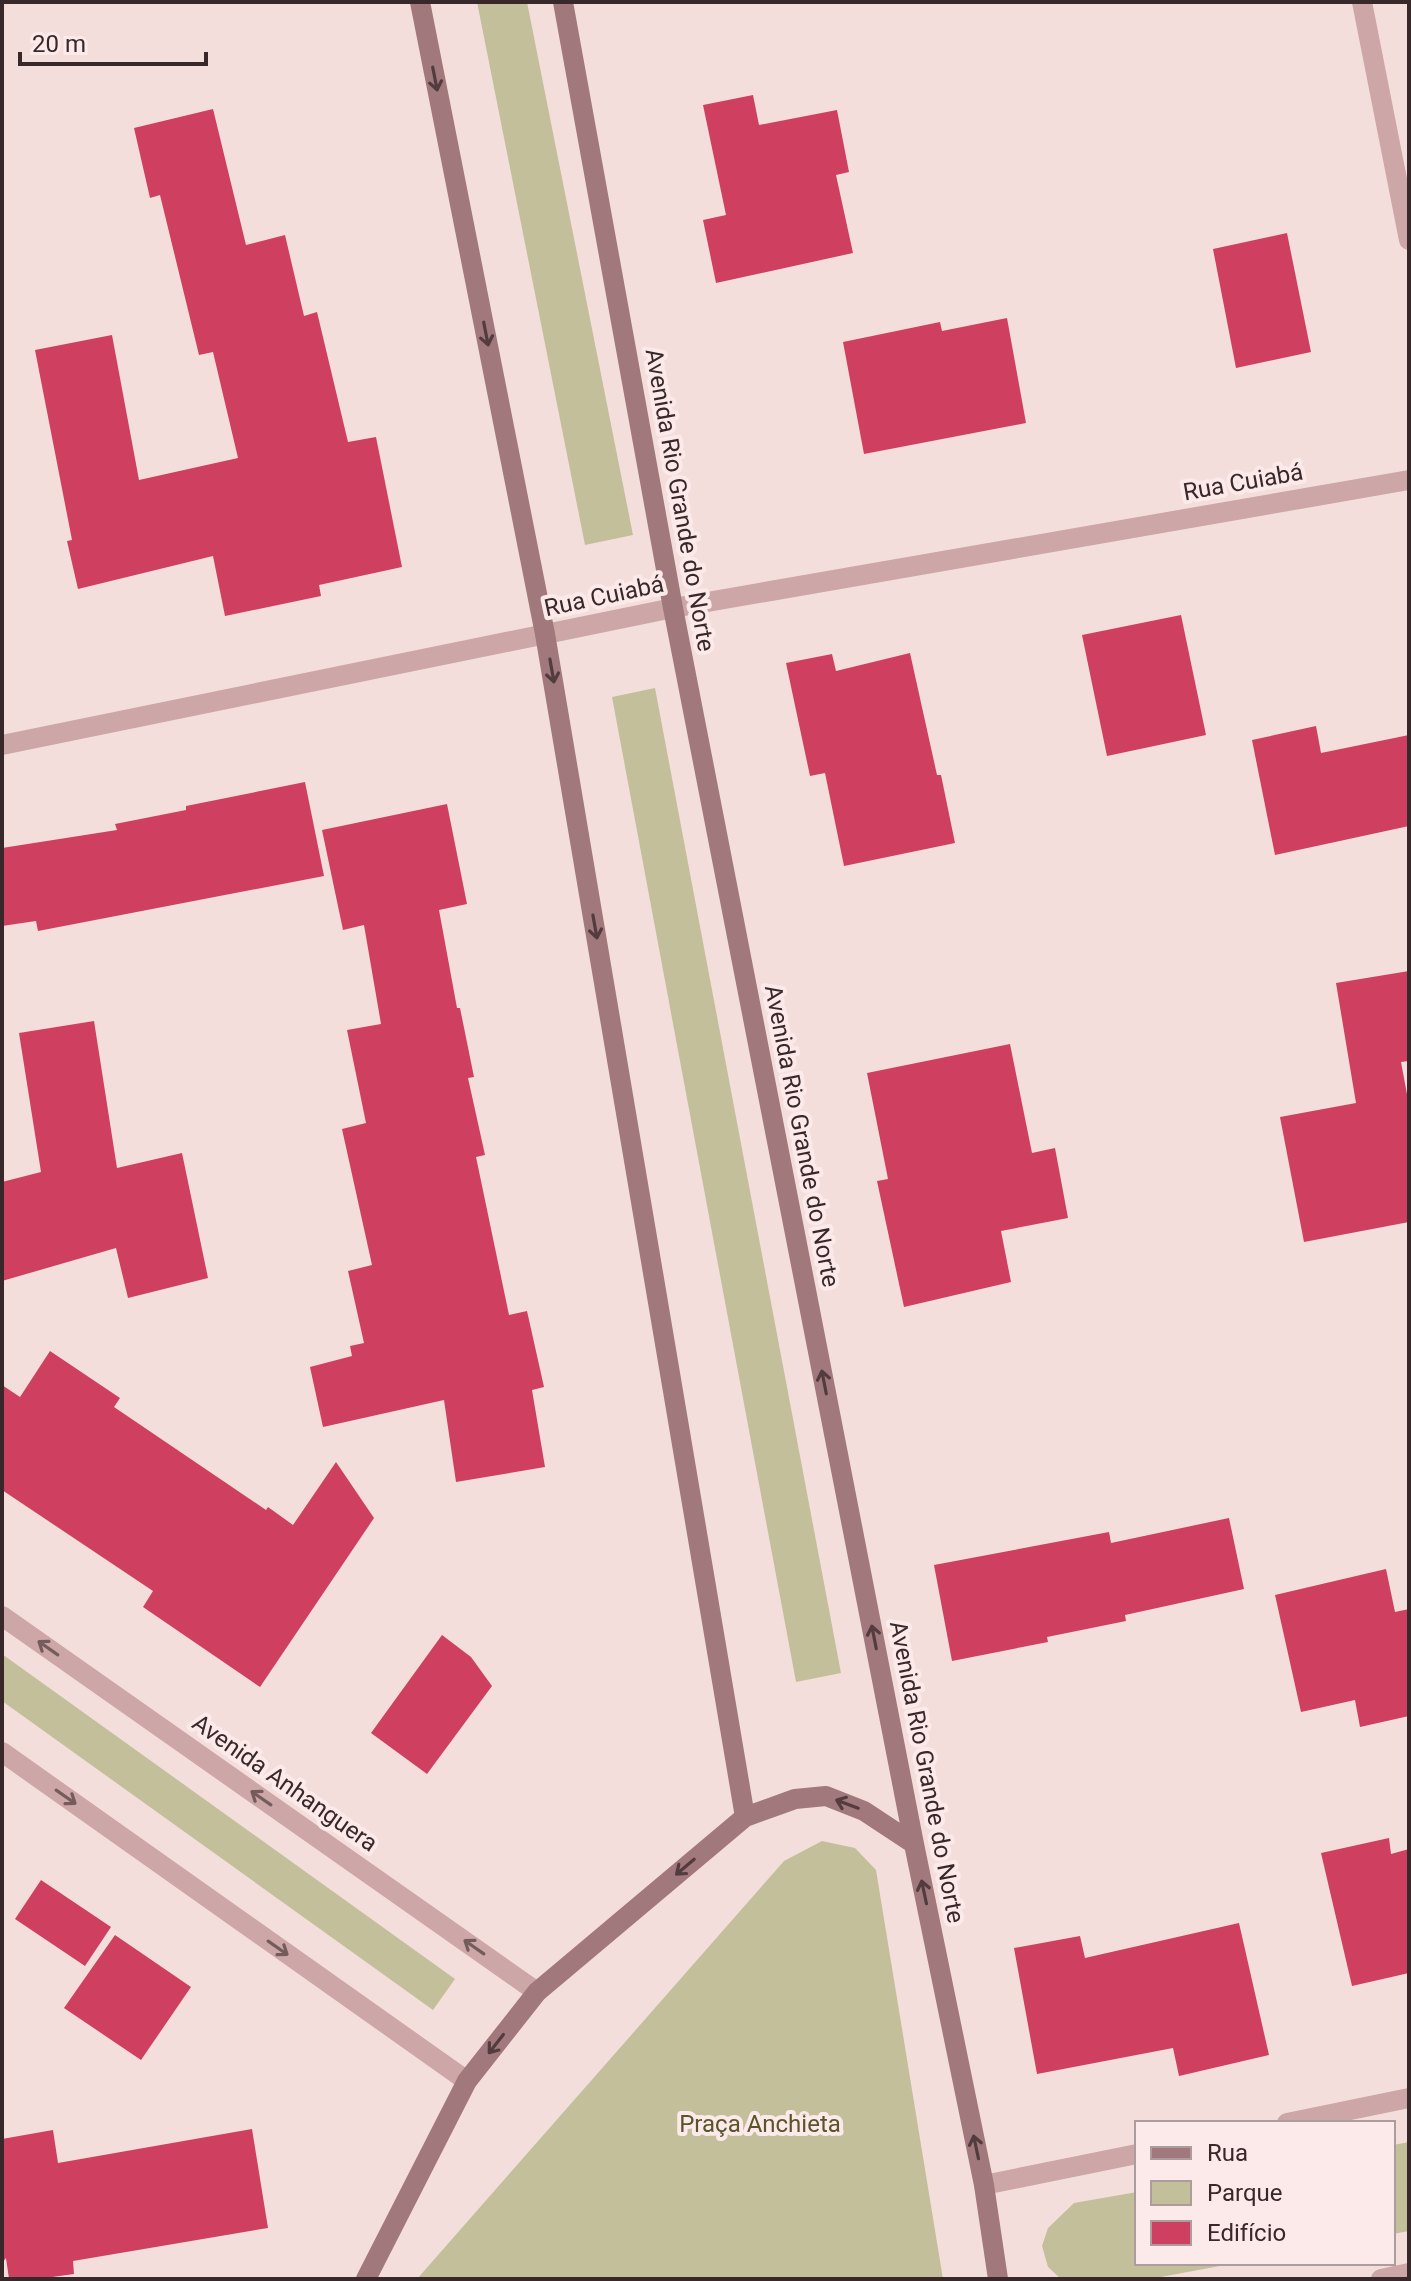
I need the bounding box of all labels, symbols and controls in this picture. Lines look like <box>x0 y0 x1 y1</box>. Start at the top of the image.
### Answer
scale bar <box>20 16 206 66</box>
text: 20 m <box>32 30 86 58</box>
one-way arrow <box>428 65 443 91</box>
one-way arrow <box>479 320 494 346</box>
street label: Avenida Rio Grande do Norte <box>640 346 720 654</box>
street label: Rua Cuiabá <box>1181 458 1305 506</box>
street label: Rua Cuiabá <box>542 570 666 622</box>
one-way arrow <box>545 658 560 683</box>
one-way arrow <box>588 914 603 940</box>
street label: Avenida Rio Grande do Norte <box>759 983 845 1289</box>
one-way arrow <box>816 1370 831 1395</box>
street label: Avenida Rio Grande do Norte <box>884 1619 970 1925</box>
one-way arrow <box>865 1625 880 1650</box>
one-way arrow <box>38 1640 60 1656</box>
street label: Avenida Anhanguera <box>187 1709 383 1857</box>
one-way arrow <box>54 1789 76 1805</box>
one-way arrow <box>250 1790 272 1806</box>
one-way arrow <box>835 1796 860 1811</box>
one-way arrow <box>676 1858 696 1876</box>
one-way arrow <box>916 1880 931 1905</box>
one-way arrow <box>266 1939 288 1956</box>
one-way arrow <box>463 1939 485 1955</box>
one-way arrow <box>488 2033 505 2054</box>
park label: Praça Anchieta <box>679 2110 841 2138</box>
legend <box>1135 2121 1395 2265</box>
one-way arrow <box>968 2135 983 2160</box>
text: Rua <box>1207 2139 1248 2167</box>
text: Parque <box>1207 2179 1283 2207</box>
text: Edifício <box>1207 2219 1286 2247</box>

